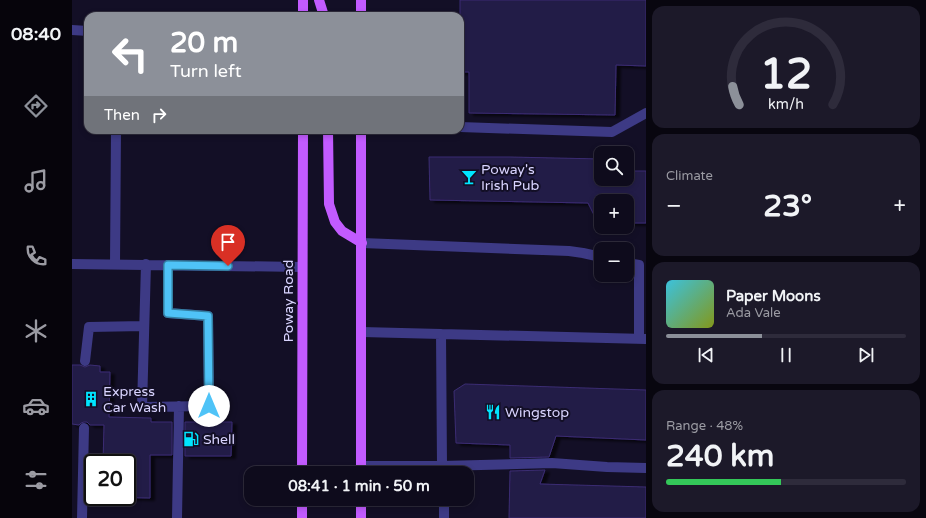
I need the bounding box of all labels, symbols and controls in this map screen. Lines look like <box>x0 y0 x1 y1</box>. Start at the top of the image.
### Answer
text: 08:40 <box>11 23 61 45</box>
text: 20 m <box>170 26 238 60</box>
icon: left <box>104 28 156 80</box>
text: 12 <box>760 50 812 100</box>
text: Turn left <box>170 60 242 82</box>
icon: directions <box>22 92 50 120</box>
text: km/h <box>768 96 804 113</box>
icon: right <box>148 104 170 126</box>
text: Then <box>104 106 140 124</box>
map controls <box>594 146 634 282</box>
button: search <box>594 146 634 186</box>
place label: Poway's Irish Pub <box>481 161 539 194</box>
icon: music <box>22 167 50 195</box>
bar icon: Poway's Irish Pub <box>460 168 478 186</box>
text: Climate <box>666 168 713 184</box>
text: 23° <box>763 188 812 225</box>
text: − <box>666 193 682 219</box>
text: + <box>894 193 906 219</box>
button: + <box>594 194 634 234</box>
pin <box>211 225 245 266</box>
icon: arrive <box>217 231 239 253</box>
icon: phone <box>22 242 50 270</box>
button: − <box>594 242 634 282</box>
street label: Poway Road <box>280 260 297 342</box>
text: Paper Moons <box>726 287 821 305</box>
text: Ada Vale <box>726 305 781 321</box>
icon: climate <box>22 317 50 345</box>
icon: previous <box>695 344 717 366</box>
icon: pause <box>775 344 797 366</box>
icon: next <box>855 344 877 366</box>
place label: Express Car Wash <box>103 383 166 416</box>
position arrow <box>188 385 230 427</box>
building icon: Express Car Wash <box>82 390 100 408</box>
icon: car <box>22 392 50 420</box>
restaurant icon: Wingstop <box>484 403 502 421</box>
place label: Wingstop <box>505 404 569 421</box>
text: Range · 48% <box>666 418 743 434</box>
fuel station icon: Shell <box>182 430 200 448</box>
place label: Shell <box>203 431 235 448</box>
text: 240 km <box>666 438 774 475</box>
speed limit sign: 20 <box>84 454 136 506</box>
icon: filters <box>22 466 50 494</box>
text: 08:41 · 1 min · 50 m <box>288 477 430 495</box>

